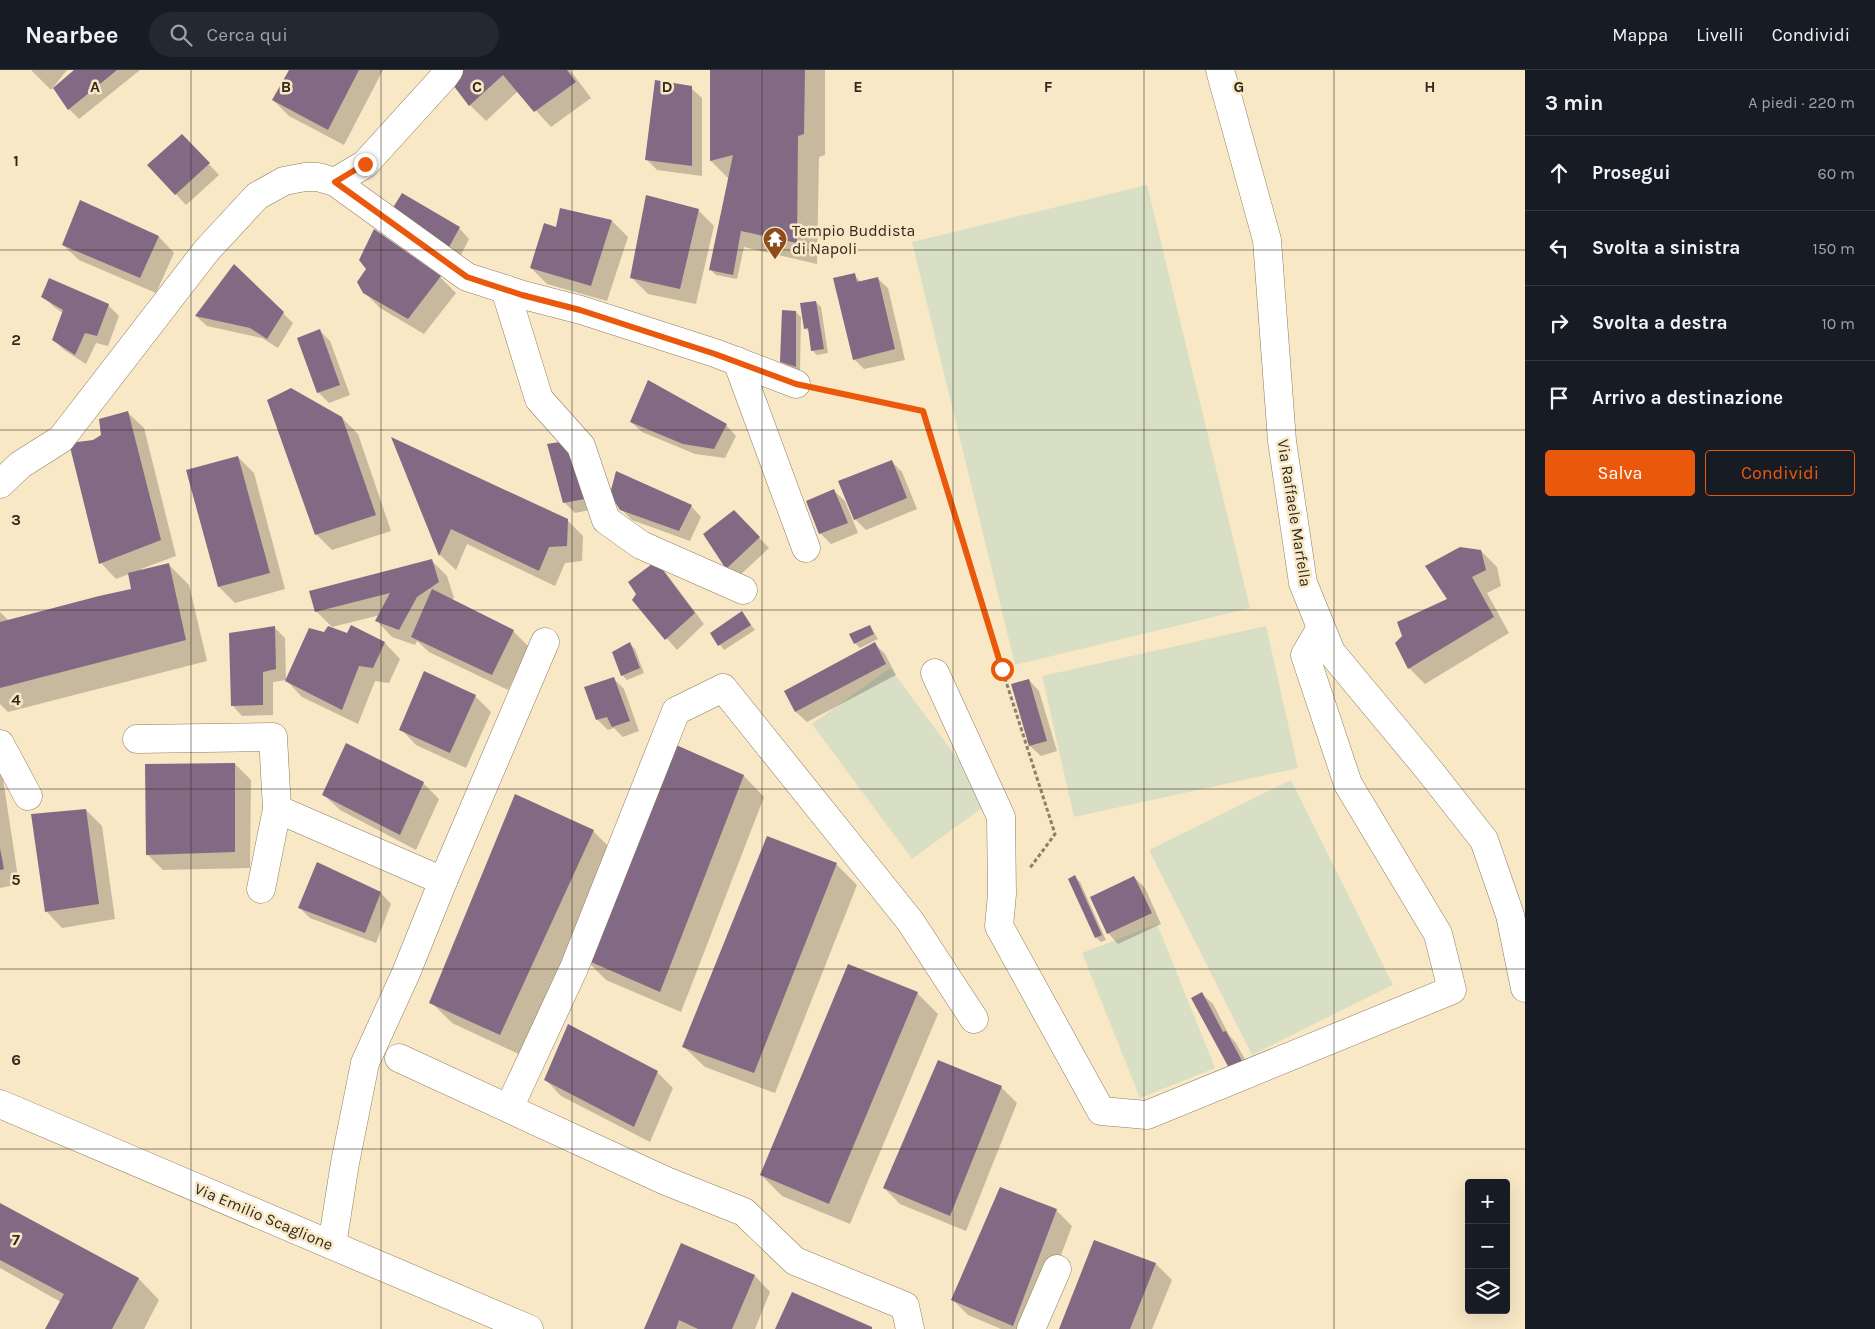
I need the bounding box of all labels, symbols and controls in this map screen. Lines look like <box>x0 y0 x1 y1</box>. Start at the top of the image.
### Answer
search box <box>149 12 499 57</box>
text: Nearbee <box>25 21 119 49</box>
icon: search <box>167 21 195 49</box>
text: Cerca qui <box>207 24 288 46</box>
text: Mappa <box>1612 24 1668 46</box>
text: Livelli <box>1696 24 1744 46</box>
text: Condividi <box>1772 24 1850 46</box>
text: A <box>90 77 100 96</box>
text: B <box>281 77 291 96</box>
text: C <box>472 77 482 96</box>
text: D <box>662 77 673 96</box>
text: E <box>853 77 863 96</box>
text: F <box>1044 77 1053 96</box>
text: G <box>1234 77 1244 96</box>
text: H <box>1424 77 1436 96</box>
text: 3 min <box>1545 91 1603 115</box>
text: A piedi · 220 m <box>1748 93 1855 112</box>
text: 1 <box>13 151 19 170</box>
route end <box>354 153 377 176</box>
icon: ahead <box>1545 159 1573 187</box>
text: Prosegui <box>1592 162 1671 184</box>
text: 60 m <box>1818 164 1855 183</box>
place label: Tempio Buddista di Napoli <box>792 221 915 258</box>
temple icon: Tempio Buddista di Napoli <box>762 226 788 260</box>
icon: left <box>1545 234 1573 262</box>
text: Svolta a sinistra <box>1592 237 1740 259</box>
text: 150 m <box>1812 239 1855 258</box>
icon: right <box>1545 309 1573 337</box>
text: Svolta a destra <box>1592 312 1728 334</box>
text: 10 m <box>1821 314 1855 333</box>
text: 2 <box>11 330 21 349</box>
icon: arrive <box>1545 384 1573 412</box>
text: Arrivo a destinazione <box>1592 387 1783 409</box>
street label: Via Raffaele Marfella <box>1273 438 1316 588</box>
button: Salva <box>1545 450 1695 496</box>
button: Condividi <box>1705 450 1855 496</box>
text: 3 <box>11 510 21 529</box>
route start <box>991 658 1014 681</box>
text: 4 <box>11 690 21 709</box>
text: 5 <box>11 870 21 889</box>
text: 6 <box>11 1050 21 1069</box>
street label: Via Emilio Scaglione <box>192 1179 336 1254</box>
map controls <box>1465 1179 1510 1314</box>
button: + <box>1465 1179 1510 1224</box>
button: − <box>1465 1224 1510 1269</box>
text: 7 <box>12 1230 20 1249</box>
button: layers <box>1465 1269 1510 1314</box>

